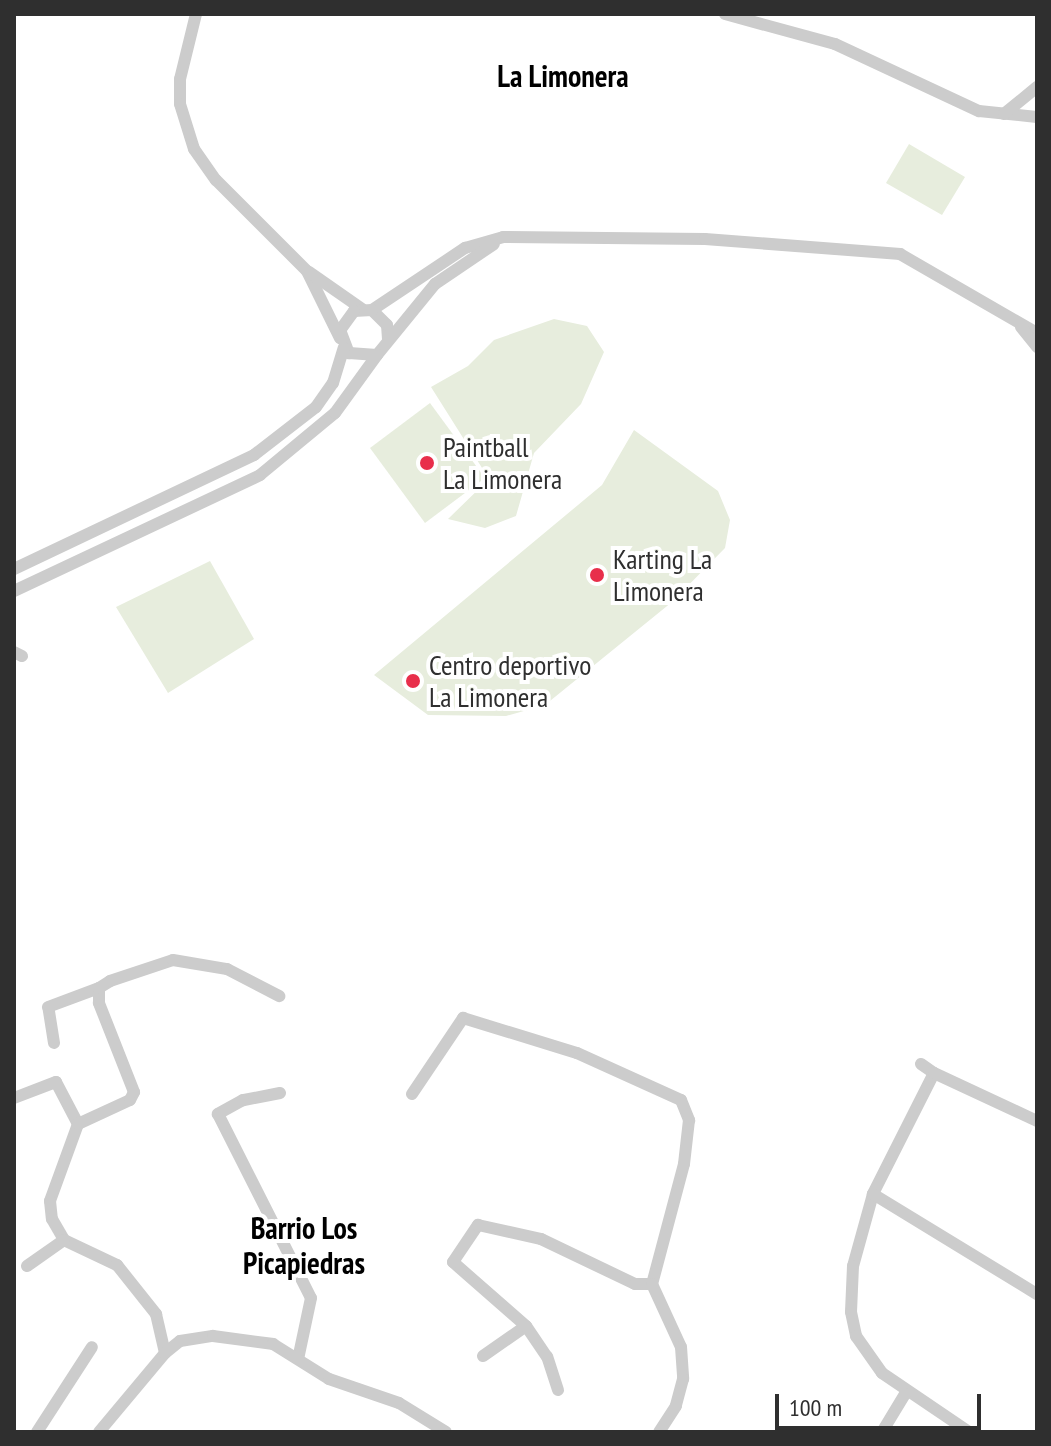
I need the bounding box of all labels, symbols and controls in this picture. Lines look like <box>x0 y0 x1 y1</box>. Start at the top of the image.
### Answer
district label: La Limonera <box>497 58 629 94</box>
place label: Paintball La Limonera <box>443 430 562 496</box>
marker: Paintball La Limonera <box>418 454 436 472</box>
place label: Karting La Limonera <box>613 542 712 608</box>
marker: Karting La Limonera <box>588 566 606 584</box>
place label: Centro deportivo La Limonera <box>429 648 591 714</box>
marker: Centro deportivo La Limonera <box>404 672 422 690</box>
district label: Barrio Los Picapiedras <box>243 1210 365 1280</box>
scale bar <box>779 1378 985 1428</box>
text: 100 m <box>789 1392 842 1423</box>

